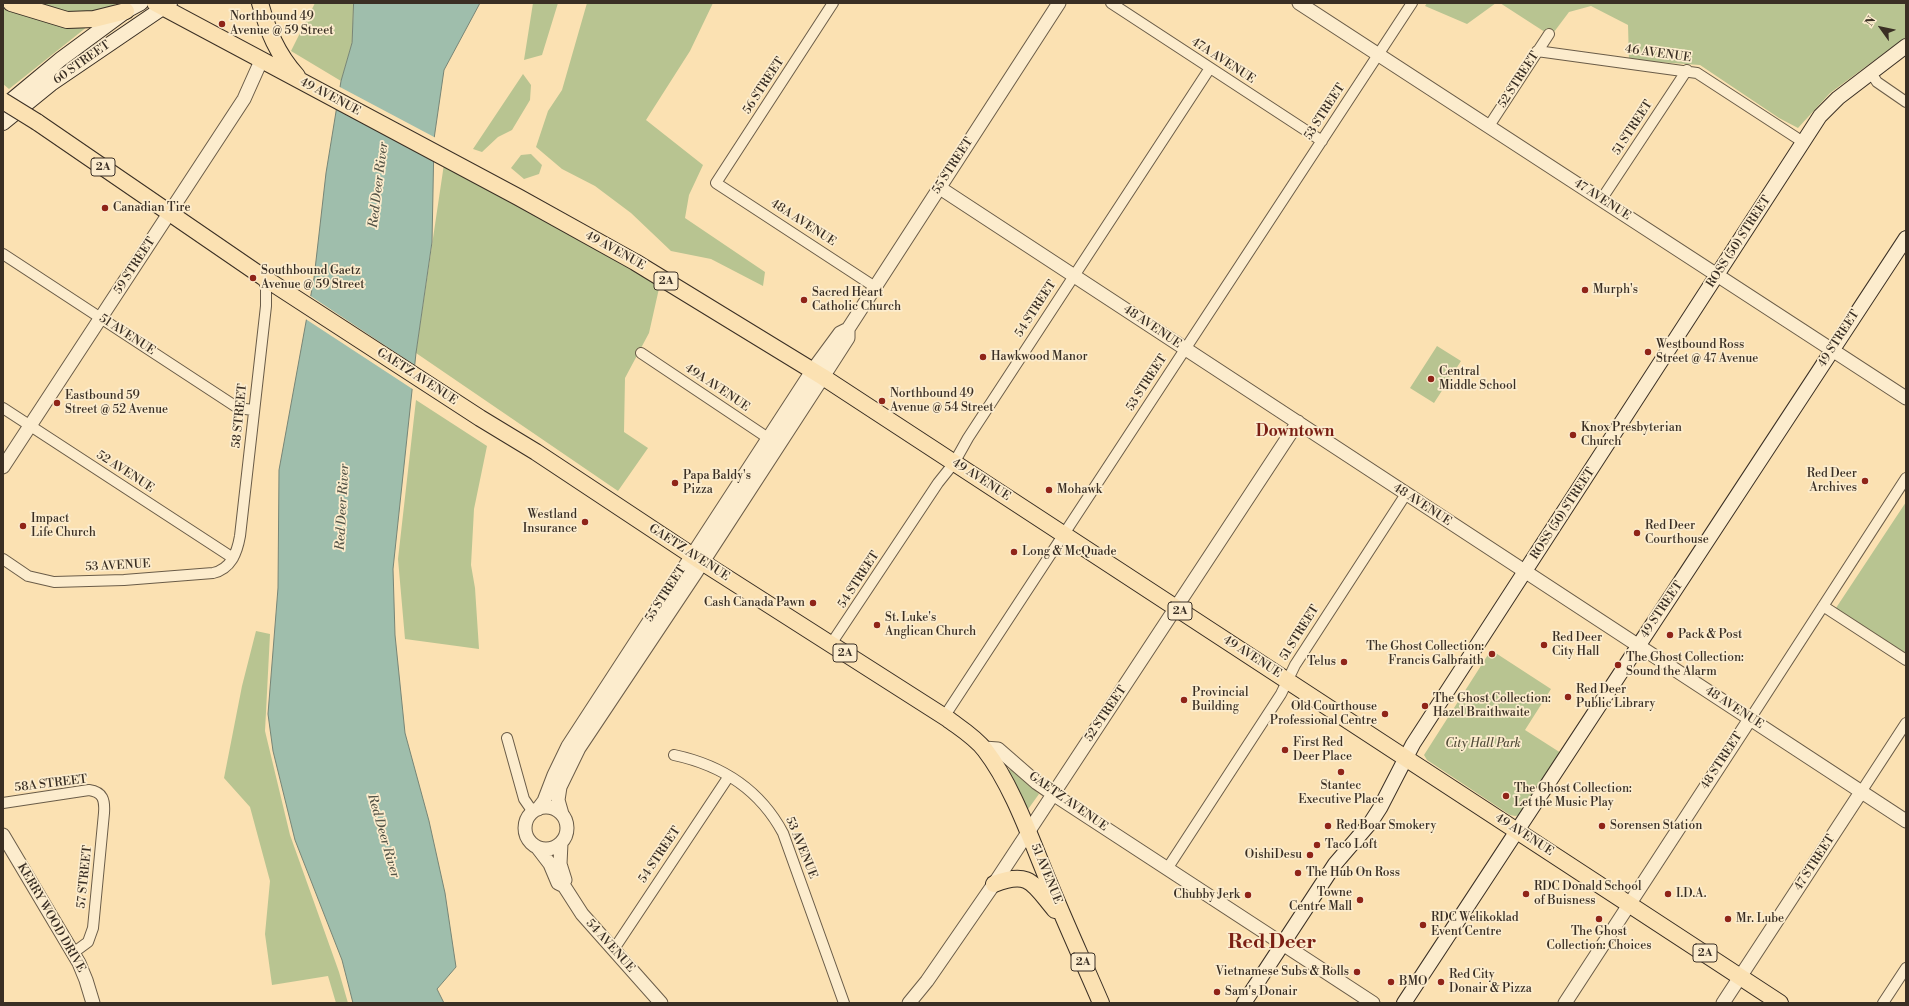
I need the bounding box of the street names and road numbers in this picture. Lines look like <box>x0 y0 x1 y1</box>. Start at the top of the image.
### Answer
street label: 47A AVENUE <box>1188 35 1258 87</box>
street label: 60 STREET <box>51 38 113 88</box>
street label: 46 AVENUE <box>1624 42 1692 66</box>
street label: 52 STREET <box>1495 49 1543 111</box>
street label: 56 STREET <box>740 55 788 117</box>
street label: 49 AVENUE <box>297 75 363 119</box>
street label: 53 STREET <box>1302 81 1348 143</box>
street label: 51 STREET <box>1610 98 1656 158</box>
street label: 55 STREET <box>930 135 976 197</box>
road number: 2A <box>91 158 115 176</box>
street label: 47 AVENUE <box>1571 176 1633 224</box>
street label: ROSS (50) STREET <box>1704 193 1774 291</box>
street label: 48A AVENUE <box>768 197 838 249</box>
street label: 49 AVENUE <box>582 229 648 273</box>
street label: 59 STREET <box>111 235 159 297</box>
road number: 2A <box>654 272 678 290</box>
street label: 54 STREET <box>1012 278 1060 340</box>
street label: 48 AVENUE <box>1120 302 1184 352</box>
street label: 49 STREET <box>1815 308 1863 370</box>
street label: 51 AVENUE <box>96 312 158 358</box>
street label: GAETZ AVENUE <box>374 346 460 408</box>
street label: 53 STREET <box>1124 352 1170 414</box>
street label: 49A AVENUE <box>682 361 752 415</box>
street label: 58 STREET <box>229 383 251 449</box>
street label: 52 AVENUE <box>94 448 156 496</box>
street label: 49 AVENUE <box>949 456 1013 504</box>
street label: ROSS (50) STREET <box>1528 465 1598 563</box>
street label: 48 AVENUE <box>1390 481 1454 529</box>
street label: GAETZ AVENUE <box>646 522 732 584</box>
street label: 54 STREET <box>835 549 883 611</box>
street label: 53 AVENUE <box>85 557 151 575</box>
street label: 55 STREET <box>643 563 689 625</box>
street label: 49 STREET <box>1638 579 1686 641</box>
road number: 2A <box>1168 602 1192 620</box>
street label: 51 STREET <box>1277 603 1323 663</box>
street label: 49 AVENUE <box>1220 633 1284 681</box>
road number: 2A <box>833 644 857 662</box>
street label: 52 STREET <box>1082 683 1130 745</box>
street label: 48 AVENUE <box>1702 684 1766 732</box>
street label: 48 STREET <box>1698 730 1746 792</box>
street label: GAETZ AVENUE <box>1026 769 1110 835</box>
street label: 58A STREET <box>14 772 88 796</box>
street label: 49 AVENUE <box>1492 811 1556 859</box>
street label: 53 AVENUE <box>782 815 820 881</box>
street label: 54 STREET <box>636 824 684 886</box>
street label: 47 STREET <box>1792 832 1838 894</box>
street label: 51 AVENUE <box>1027 842 1065 906</box>
street label: 57 STREET <box>75 845 95 909</box>
street label: KERRY WOOD DRIVE <box>14 861 88 975</box>
street label: 54 AVENUE <box>582 917 638 975</box>
road number: 2A <box>1693 944 1717 962</box>
road number: 2A <box>1071 953 1095 971</box>

